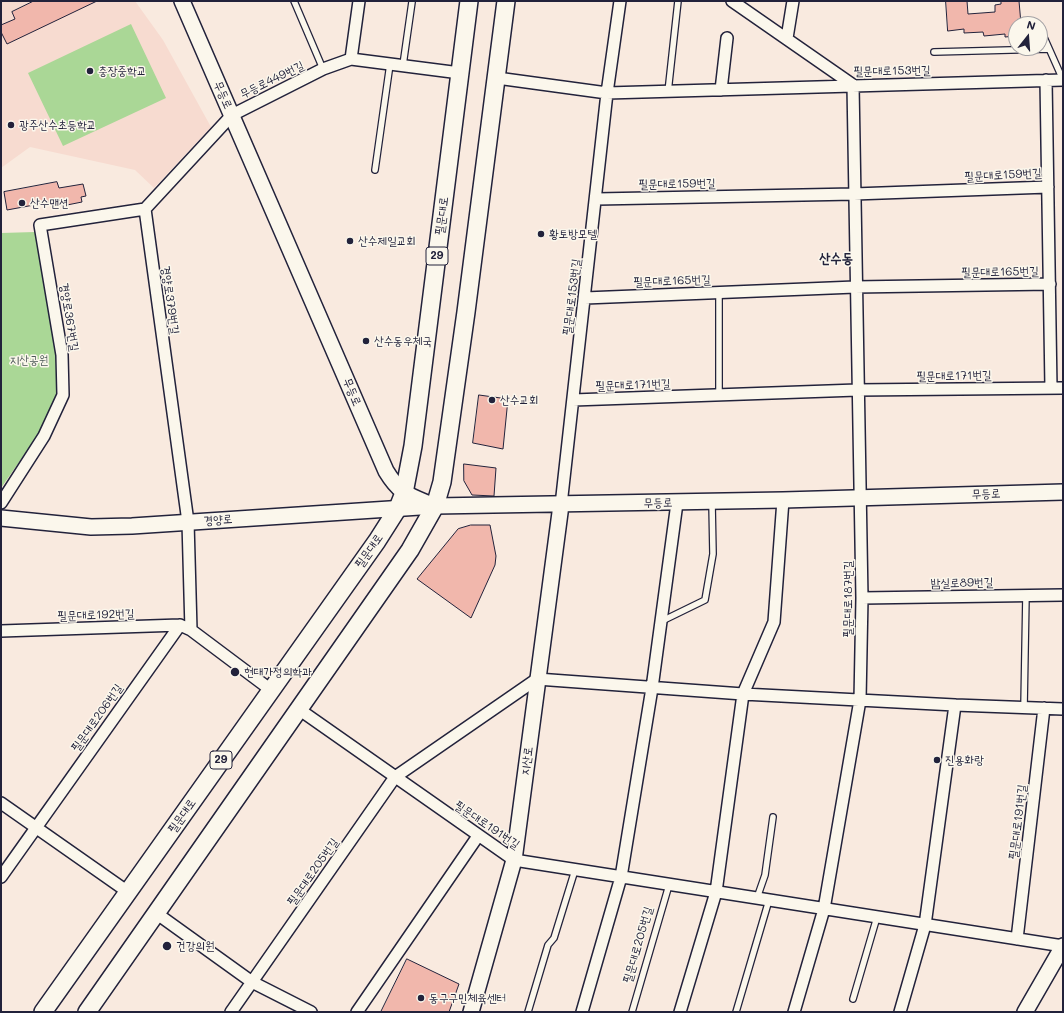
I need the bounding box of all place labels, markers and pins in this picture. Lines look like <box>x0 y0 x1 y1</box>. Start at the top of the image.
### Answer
place label: 충장중학교 <box>98 64 146 78</box>
marker: 충장중학교 <box>85 66 95 76</box>
place label: 광주산수초등학교 <box>19 118 96 132</box>
marker: 광주산수초등학교 <box>6 120 16 130</box>
place label: 산수맨션 <box>30 196 69 210</box>
marker: 산수맨션 <box>17 198 27 208</box>
place label: 황토방모텔 <box>549 227 597 241</box>
marker: 황토방모텔 <box>536 229 546 239</box>
place label: 산수제일교회 <box>358 234 416 248</box>
marker: 산수제일교회 <box>345 236 355 246</box>
place label: 산수동우체국 <box>374 334 432 348</box>
marker: 산수동우체국 <box>361 336 371 346</box>
place label: 산수교회 <box>500 393 539 407</box>
marker: 산수교회 <box>487 395 497 405</box>
place label: 현대가정의학과 <box>244 665 312 679</box>
marker: 현대가정의학과 <box>229 666 241 678</box>
place label: 진용화랑 <box>945 753 984 767</box>
marker: 진용화랑 <box>932 755 942 765</box>
place label: 건강의원 <box>176 939 215 953</box>
marker: 건강의원 <box>161 940 173 952</box>
place label: 동구구민체육센터 <box>429 991 506 1005</box>
marker: 동구구민체육센터 <box>416 993 426 1003</box>

